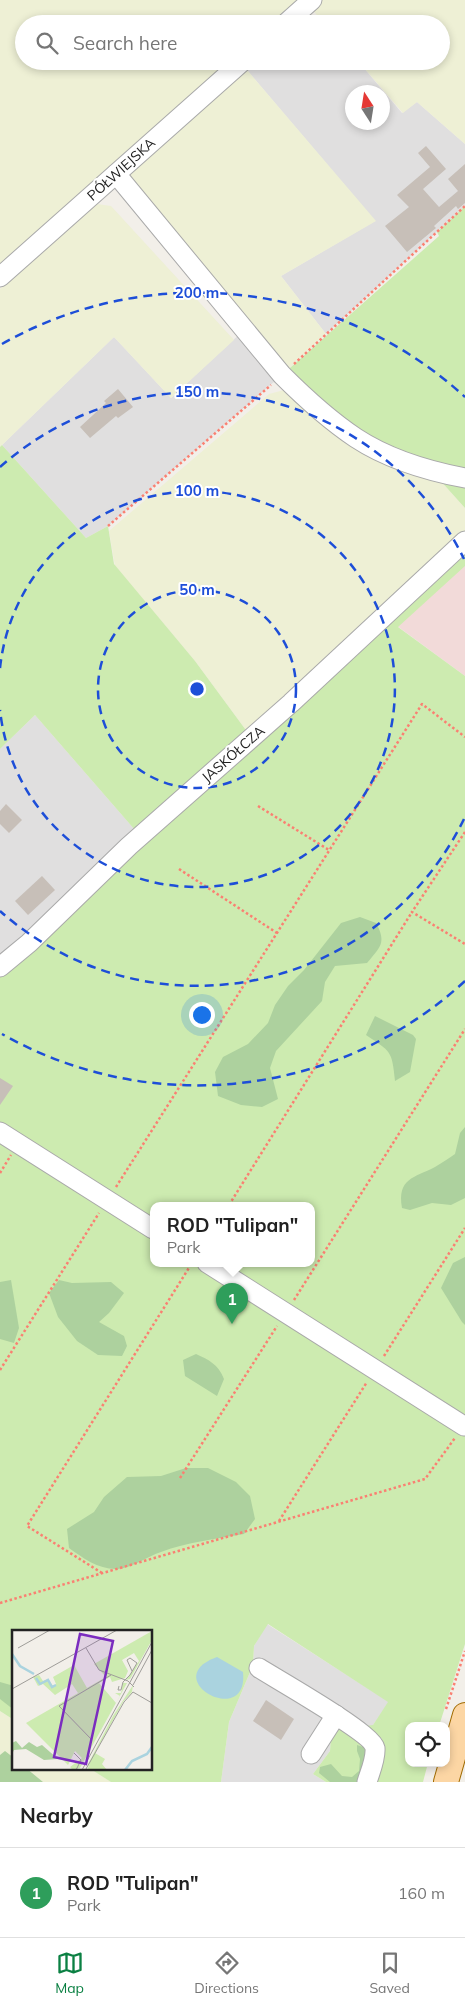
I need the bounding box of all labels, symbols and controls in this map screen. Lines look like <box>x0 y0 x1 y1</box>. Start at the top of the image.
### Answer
search box <box>15 15 450 70</box>
icon: search <box>33 29 61 57</box>
text: Search here <box>73 31 177 55</box>
north arrow <box>345 85 390 130</box>
street label: PÓŁWIEJSKA <box>83 133 159 204</box>
text: 200 m <box>175 283 219 302</box>
text: 150 m <box>175 382 219 401</box>
text: 100 m <box>175 481 219 500</box>
text: 50 m <box>179 580 215 599</box>
centre of rings <box>188 680 206 698</box>
street label: JASKÓŁCZA <box>198 721 269 786</box>
your location <box>189 1002 215 1028</box>
popup <box>150 1202 315 1267</box>
text: ROD "Tulipan" <box>167 1213 298 1237</box>
text: Park <box>167 1237 200 1257</box>
pin: 1 <box>216 1283 248 1324</box>
inset map <box>12 1630 152 1770</box>
map controls <box>405 1722 450 1767</box>
button: locate <box>405 1722 450 1767</box>
text: Nearby <box>20 1802 93 1828</box>
text: ROD "Tulipan" <box>67 1871 199 1895</box>
text: 1 <box>31 1883 41 1903</box>
text: 160 m <box>398 1883 445 1903</box>
text: Park <box>67 1895 101 1915</box>
tab: Map <box>55 1949 84 1997</box>
tab: Directions <box>194 1949 259 1997</box>
tab: Saved <box>369 1949 410 1997</box>

